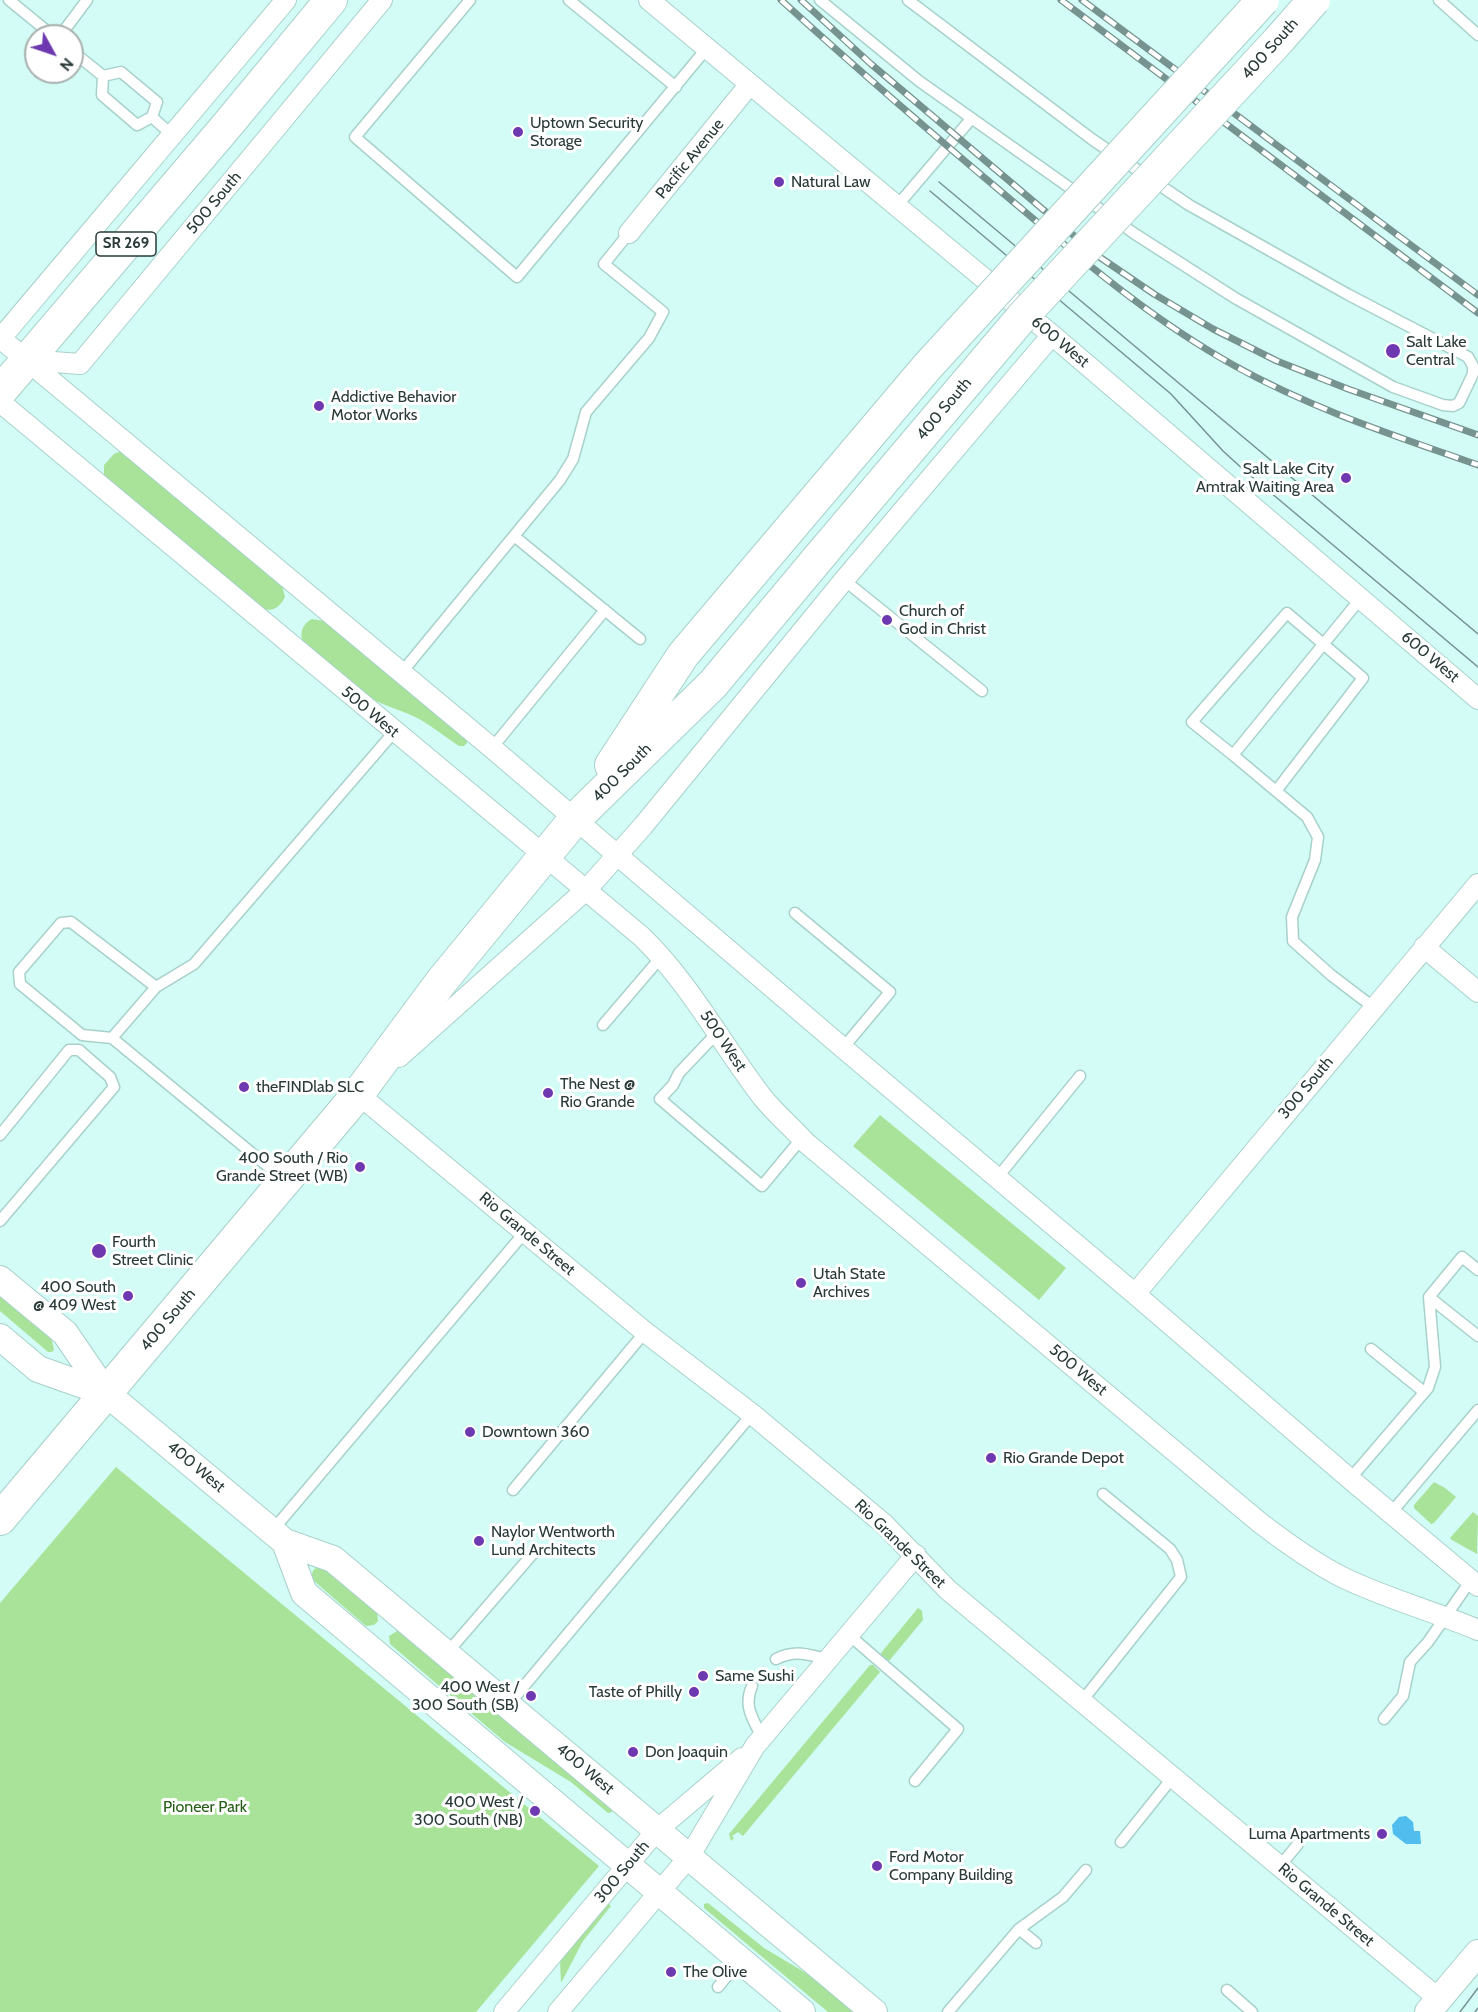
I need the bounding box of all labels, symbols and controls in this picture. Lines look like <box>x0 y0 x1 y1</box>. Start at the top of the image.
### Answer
street label: 400 South <box>1238 14 1302 84</box>
north arrow <box>24 24 84 84</box>
text: N <box>56 54 78 75</box>
place label: Uptown Security Storage <box>530 113 643 151</box>
street label: Pacific Avenue <box>652 115 728 203</box>
marker: Uptown Security Storage <box>511 125 525 139</box>
street label: 500 South <box>182 168 246 238</box>
place label: Natural Law <box>791 172 870 192</box>
marker: Natural Law <box>772 175 786 189</box>
road number: SR 269 <box>96 232 156 256</box>
street label: 600 West <box>1027 312 1093 372</box>
place label: Salt Lake Central <box>1406 332 1466 370</box>
marker: Salt Lake Central <box>1384 342 1402 360</box>
street label: 400 South <box>912 374 976 444</box>
place label: Addictive Behavior Motor Works <box>331 387 456 425</box>
marker: Addictive Behavior Motor Works <box>312 399 326 413</box>
place label: Salt Lake City Amtrak Waiting Area <box>1196 459 1334 497</box>
marker: Salt Lake City Amtrak Waiting Area <box>1339 471 1353 485</box>
place label: Church of God in Christ <box>899 601 986 639</box>
marker: Church of God in Christ <box>880 613 894 627</box>
street label: 600 West <box>1397 627 1463 687</box>
street label: 500 West <box>337 682 403 742</box>
street label: 400 South <box>588 739 656 807</box>
street label: 500 West <box>696 1007 750 1075</box>
street label: 300 South <box>1274 1053 1338 1123</box>
place label: The Nest @ Rio Grande <box>560 1074 635 1112</box>
place label: theFINDlab SLC <box>256 1077 364 1097</box>
marker: theFINDlab SLC <box>237 1080 251 1094</box>
marker: The Nest @ Rio Grande <box>541 1086 555 1100</box>
place label: 400 South / Rio Grande Street (WB) <box>216 1148 348 1186</box>
marker: 400 South / Rio Grande Street (WB) <box>353 1160 367 1174</box>
street label: Rio Grande Street <box>475 1188 579 1280</box>
place label: Fourth Street Clinic <box>112 1232 193 1270</box>
marker: Fourth Street Clinic <box>90 1242 108 1260</box>
place label: Utah State Archives <box>813 1264 885 1302</box>
marker: Utah State Archives <box>794 1276 808 1290</box>
place label: 400 South @ 409 West <box>33 1277 116 1315</box>
street label: 400 South <box>136 1285 200 1355</box>
marker: 400 South @ 409 West <box>121 1289 135 1303</box>
street label: 500 West <box>1045 1340 1111 1400</box>
place label: Downtown 360 <box>482 1422 590 1442</box>
marker: Downtown 360 <box>463 1425 477 1439</box>
street label: 400 West <box>163 1437 229 1497</box>
place label: Rio Grande Depot <box>1003 1448 1124 1468</box>
marker: Rio Grande Depot <box>984 1451 998 1465</box>
street label: Rio Grande Street <box>850 1496 950 1592</box>
place label: Naylor Wentworth Lund Architects <box>491 1522 615 1560</box>
marker: Naylor Wentworth Lund Architects <box>472 1534 486 1548</box>
place label: Same Sushi <box>715 1666 794 1686</box>
marker: Same Sushi <box>696 1669 710 1683</box>
place label: 400 West / 300 South (SB) <box>412 1677 519 1715</box>
place label: Taste of Philly <box>589 1682 682 1702</box>
marker: Taste of Philly <box>687 1685 701 1699</box>
marker: 400 West / 300 South (SB) <box>524 1689 538 1703</box>
street label: 400 West <box>552 1739 618 1799</box>
place label: Don Joaquin <box>645 1742 728 1762</box>
marker: Don Joaquin <box>626 1745 640 1759</box>
place label: 400 West / 300 South (NB) <box>414 1792 523 1830</box>
park label: Pioneer Park <box>163 1797 247 1817</box>
marker: 400 West / 300 South (NB) <box>528 1804 542 1818</box>
place label: Luma Apartments <box>1248 1824 1370 1844</box>
marker: Luma Apartments <box>1375 1827 1389 1841</box>
street label: 300 South <box>590 1837 654 1907</box>
place label: Ford Motor Company Building <box>889 1847 1013 1885</box>
marker: Ford Motor Company Building <box>870 1859 884 1873</box>
street label: Rio Grande Street <box>1274 1859 1378 1951</box>
place label: The Olive <box>683 1962 747 1982</box>
marker: The Olive <box>664 1965 678 1979</box>

